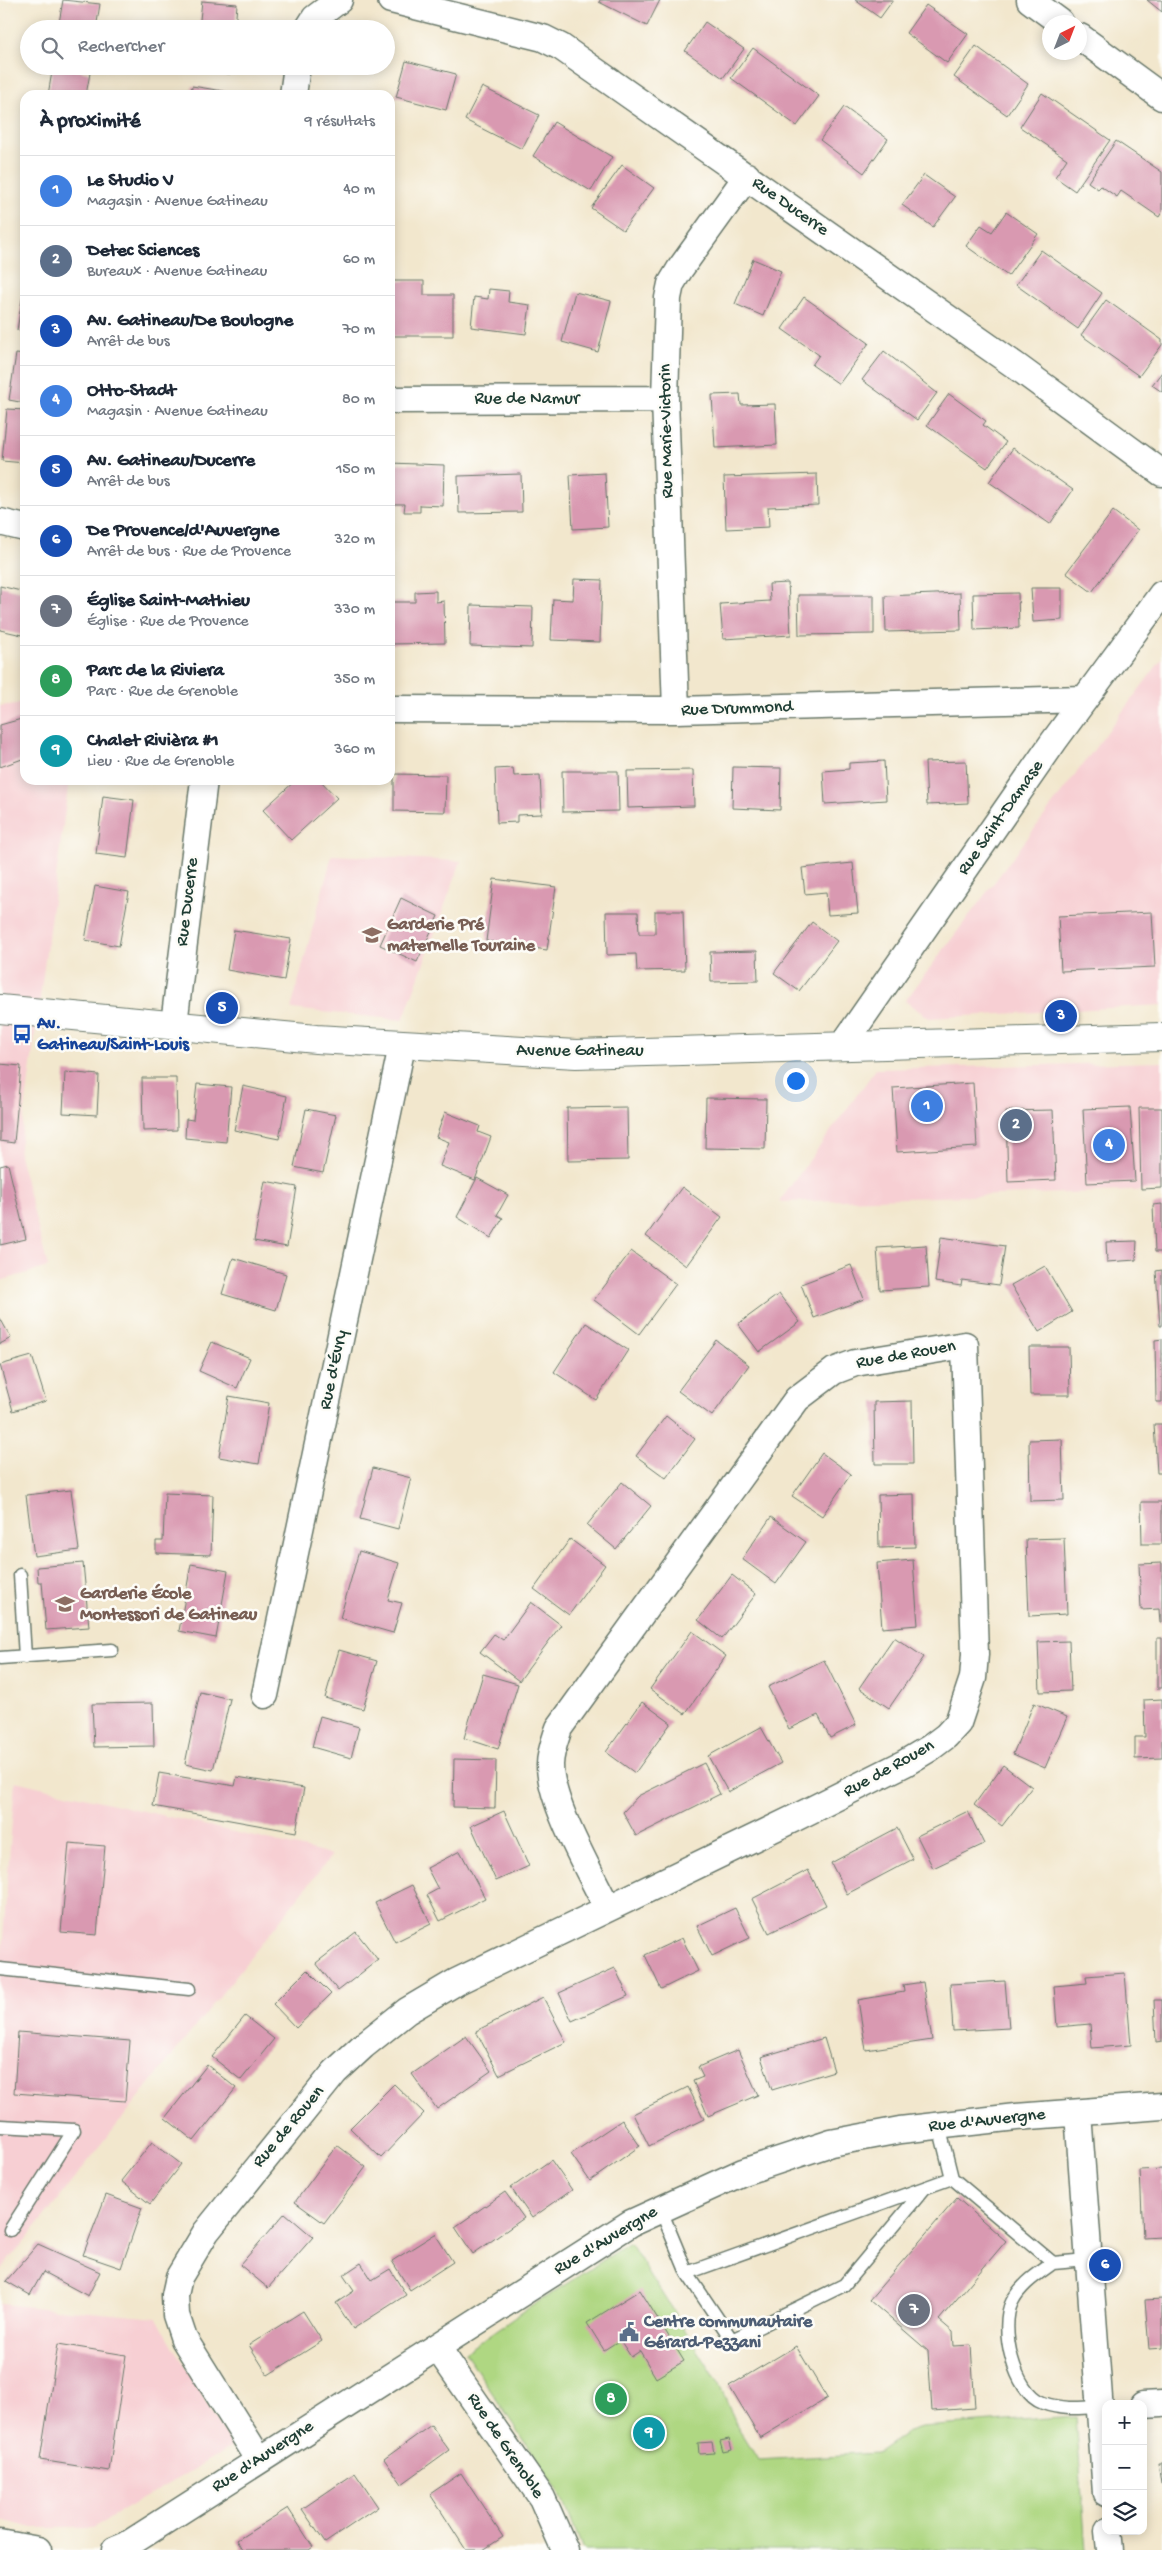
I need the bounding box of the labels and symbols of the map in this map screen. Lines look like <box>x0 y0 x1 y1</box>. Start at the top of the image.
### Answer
north arrow <box>1042 15 1087 60</box>
street label: Rue Ducerre <box>747 173 833 242</box>
street label: Rue Marie-Victorin <box>655 363 679 499</box>
street label: Rue de Namur <box>475 389 581 410</box>
street label: Rue Drummond <box>681 697 795 721</box>
street label: Rue Saint-Damase <box>953 756 1049 880</box>
street label: Rue Ducerre <box>172 856 204 947</box>
place label: Garderie Pré maternelle Touraine <box>387 915 536 957</box>
school or university icon: Garderie Pré maternelle Touraine <box>361 924 383 946</box>
pin: 5 <box>206 989 238 1027</box>
pin: 3 <box>1045 997 1077 1035</box>
place label: Av. Gatineau/Saint-Louis <box>36 1014 190 1056</box>
bus stop icon: Av. Gatineau/Saint-Louis <box>11 1023 33 1045</box>
street label: Avenue Gatineau <box>516 1041 644 1062</box>
your location <box>783 1068 809 1094</box>
pin: 1 <box>911 1087 943 1125</box>
pin: 2 <box>1000 1106 1032 1144</box>
pin: 4 <box>1093 1126 1125 1164</box>
street label: Rue d'Évry <box>315 1328 353 1412</box>
street label: Rue de Rouen <box>855 1336 958 1374</box>
place label: Garderie École Montessori de Gatineau <box>80 1583 258 1626</box>
school or university icon: Garderie École Montessori de Gatineau <box>54 1593 76 1615</box>
street label: Rue de Rouen <box>840 1735 938 1803</box>
street label: Rue de Rouen <box>249 2081 330 2172</box>
street label: Rue d'Auvergne <box>928 2104 1047 2138</box>
street label: Rue d'Auvergne <box>550 2201 662 2280</box>
pin: 6 <box>1089 2246 1121 2284</box>
pin: 7 <box>898 2291 930 2329</box>
place label: Centre communautaire Gérard-Pezzani <box>643 2312 813 2354</box>
public building icon: Centre communautaire Gérard-Pezzani <box>618 2321 640 2343</box>
pin: 8 <box>595 2380 627 2418</box>
street label: Rue de Grenoble <box>462 2389 549 2504</box>
pin: 9 <box>633 2414 665 2452</box>
street label: Rue d'Auvergne <box>208 2416 318 2498</box>

